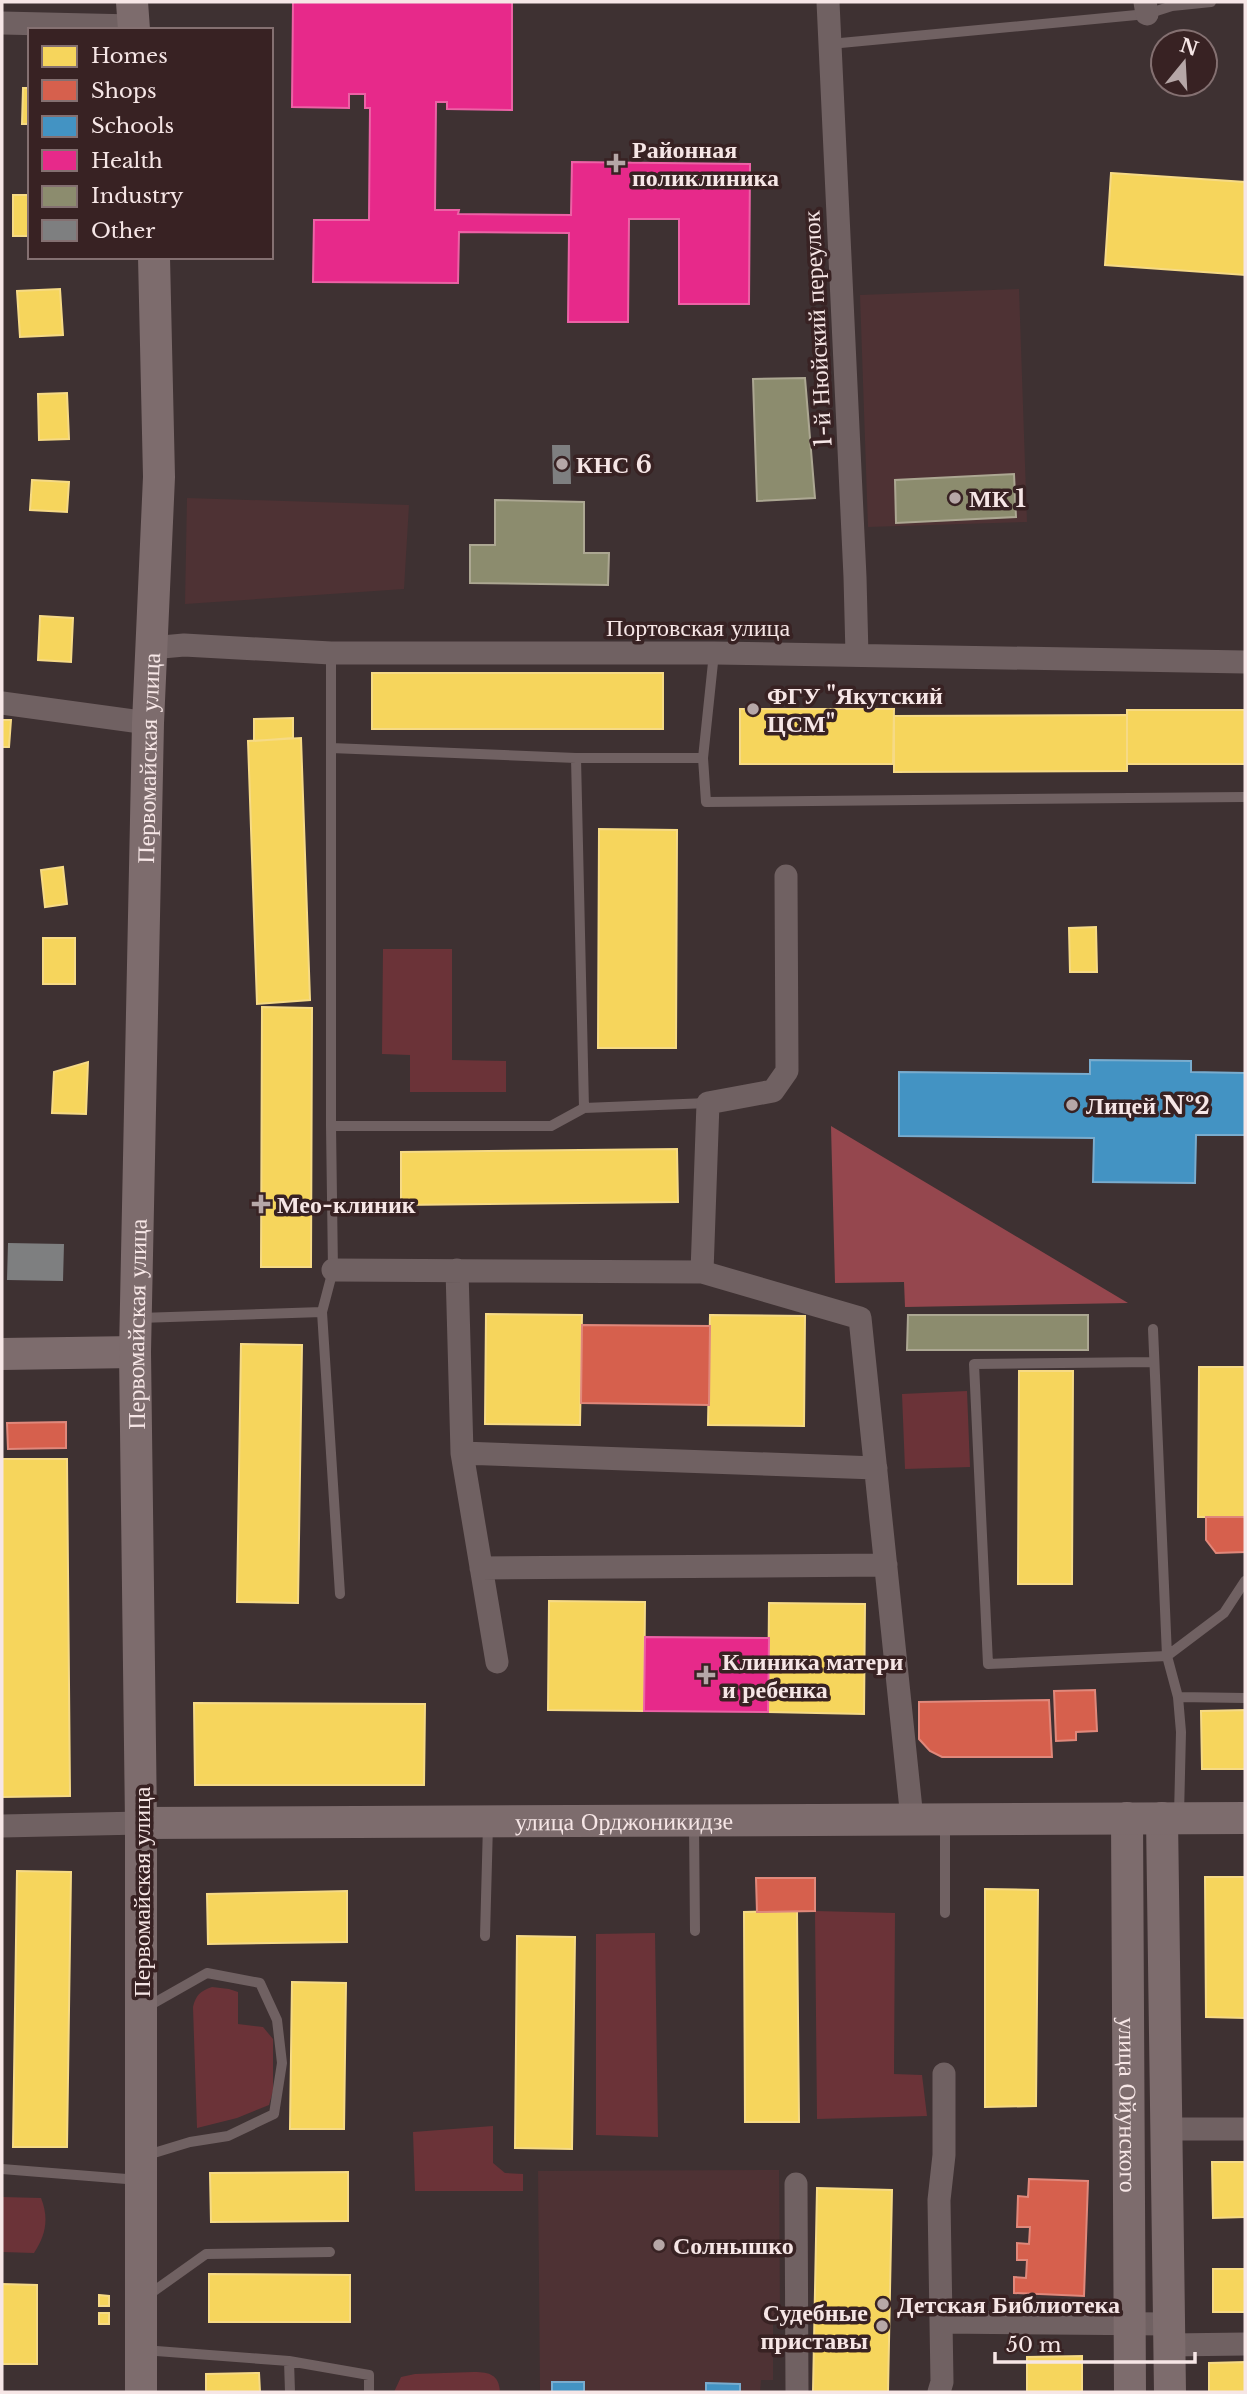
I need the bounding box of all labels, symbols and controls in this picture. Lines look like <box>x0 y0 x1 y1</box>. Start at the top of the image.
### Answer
legend <box>28 28 273 259</box>
north arrow <box>1149 28 1219 98</box>
text: N <box>1177 34 1201 61</box>
text: Homes <box>91 43 168 69</box>
text: Shops <box>91 78 157 104</box>
text: Schools <box>91 113 174 139</box>
place label: Районная поликлиника <box>632 135 779 192</box>
text: Health <box>91 148 163 174</box>
marker: Районная поликлиника <box>606 153 626 173</box>
text: Industry <box>91 183 184 209</box>
street label: 1-й Нюйский переулок <box>796 210 838 448</box>
text: Other <box>91 218 155 244</box>
place label: КНС 6 <box>576 450 652 479</box>
marker: КНС 6 <box>554 456 570 472</box>
place label: МК 1 <box>969 484 1026 513</box>
marker: МК 1 <box>947 490 963 506</box>
street label: Портовская улица <box>606 613 790 642</box>
street label: Первомайская улица <box>131 652 166 864</box>
place label: ФГУ "Якутский ЦСМ" <box>767 681 943 738</box>
marker: ФГУ "Якутский ЦСМ" <box>745 701 761 717</box>
place label: Лицей №2 <box>1086 1091 1210 1120</box>
marker: Лицей №2 <box>1064 1097 1080 1113</box>
place label: Мео-клиник <box>277 1190 416 1219</box>
marker: Мео-клиник <box>251 1194 271 1214</box>
street label: Первомайская улица <box>120 1218 152 1430</box>
place label: Клиника матери и ребенка <box>722 1647 904 1704</box>
marker: Клиника матери и ребенка <box>696 1665 716 1685</box>
street label: Первомайская улица <box>127 1786 156 1998</box>
street label: улица Орджоникидзе <box>515 1806 733 1836</box>
street label: улица Ойунского <box>1114 2017 1143 2193</box>
place label: Солнышко <box>673 2231 794 2260</box>
marker: Солнышко <box>651 2237 667 2253</box>
place label: Детская Библиотека <box>897 2290 1120 2319</box>
marker: Детская Библиотека <box>875 2296 891 2312</box>
place label: Судебные приставы <box>761 2298 868 2355</box>
marker: Судебные приставы <box>874 2318 890 2334</box>
scale bar <box>995 2320 1194 2364</box>
text: 50 m <box>1006 2332 1062 2358</box>

